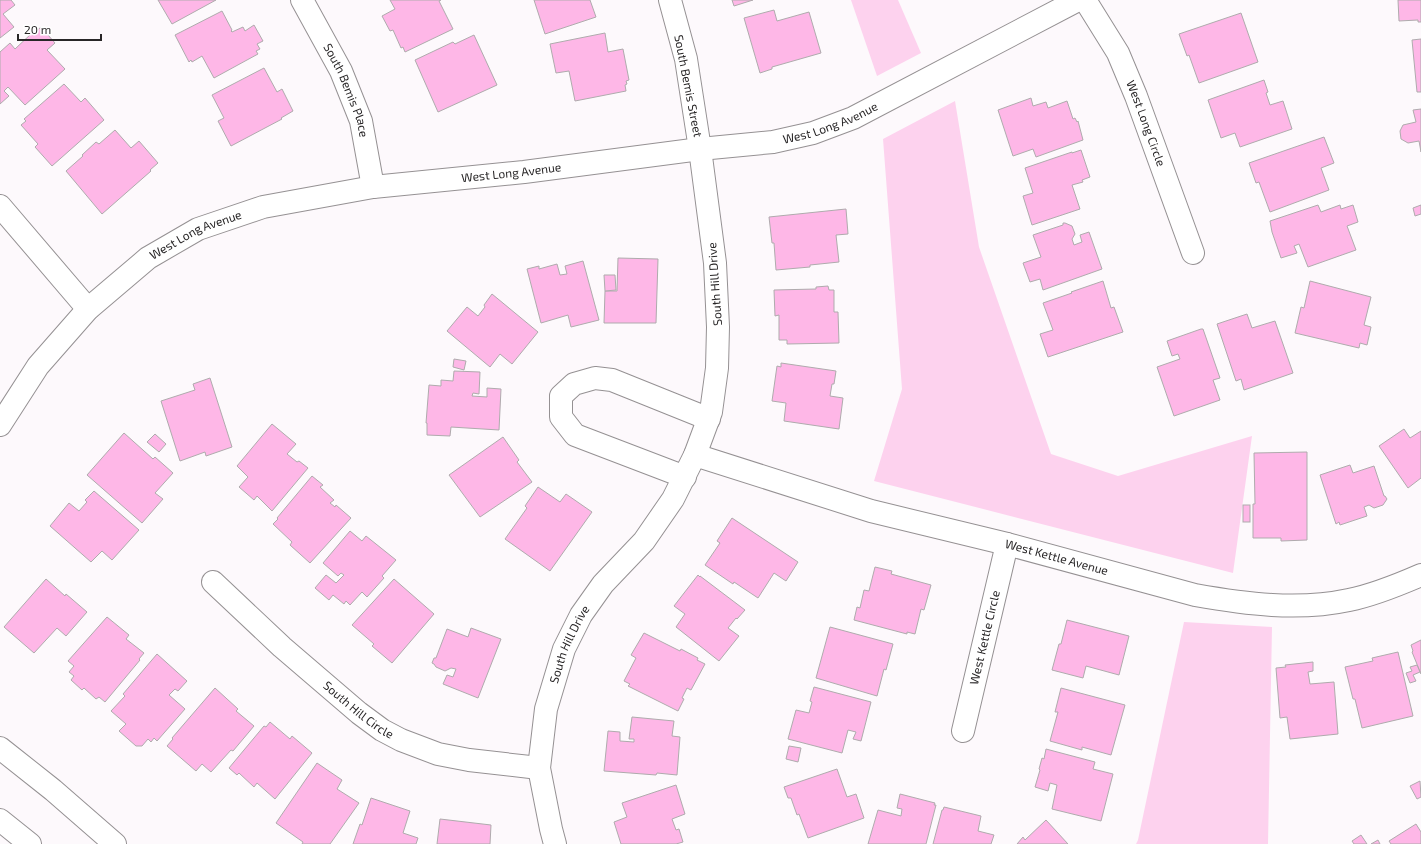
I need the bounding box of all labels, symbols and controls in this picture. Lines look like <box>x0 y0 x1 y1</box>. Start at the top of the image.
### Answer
scale bar <box>18 16 101 42</box>
text: 20 m <box>24 22 51 36</box>
street label: South Bemis Street <box>672 33 706 139</box>
street label: South Bemis Place <box>321 41 372 138</box>
street label: West Long Circle <box>1124 78 1169 168</box>
street label: West Long Avenue <box>781 98 880 146</box>
street label: West Long Avenue <box>461 159 562 184</box>
street label: West Long Avenue <box>147 207 243 262</box>
street label: South Hill Drive <box>704 242 724 326</box>
street label: West Kettle Avenue <box>1004 536 1110 577</box>
street label: West Kettle Circle <box>966 589 1002 686</box>
street label: South Hill Drive <box>546 602 592 685</box>
street label: South Hill Circle <box>321 678 396 741</box>

